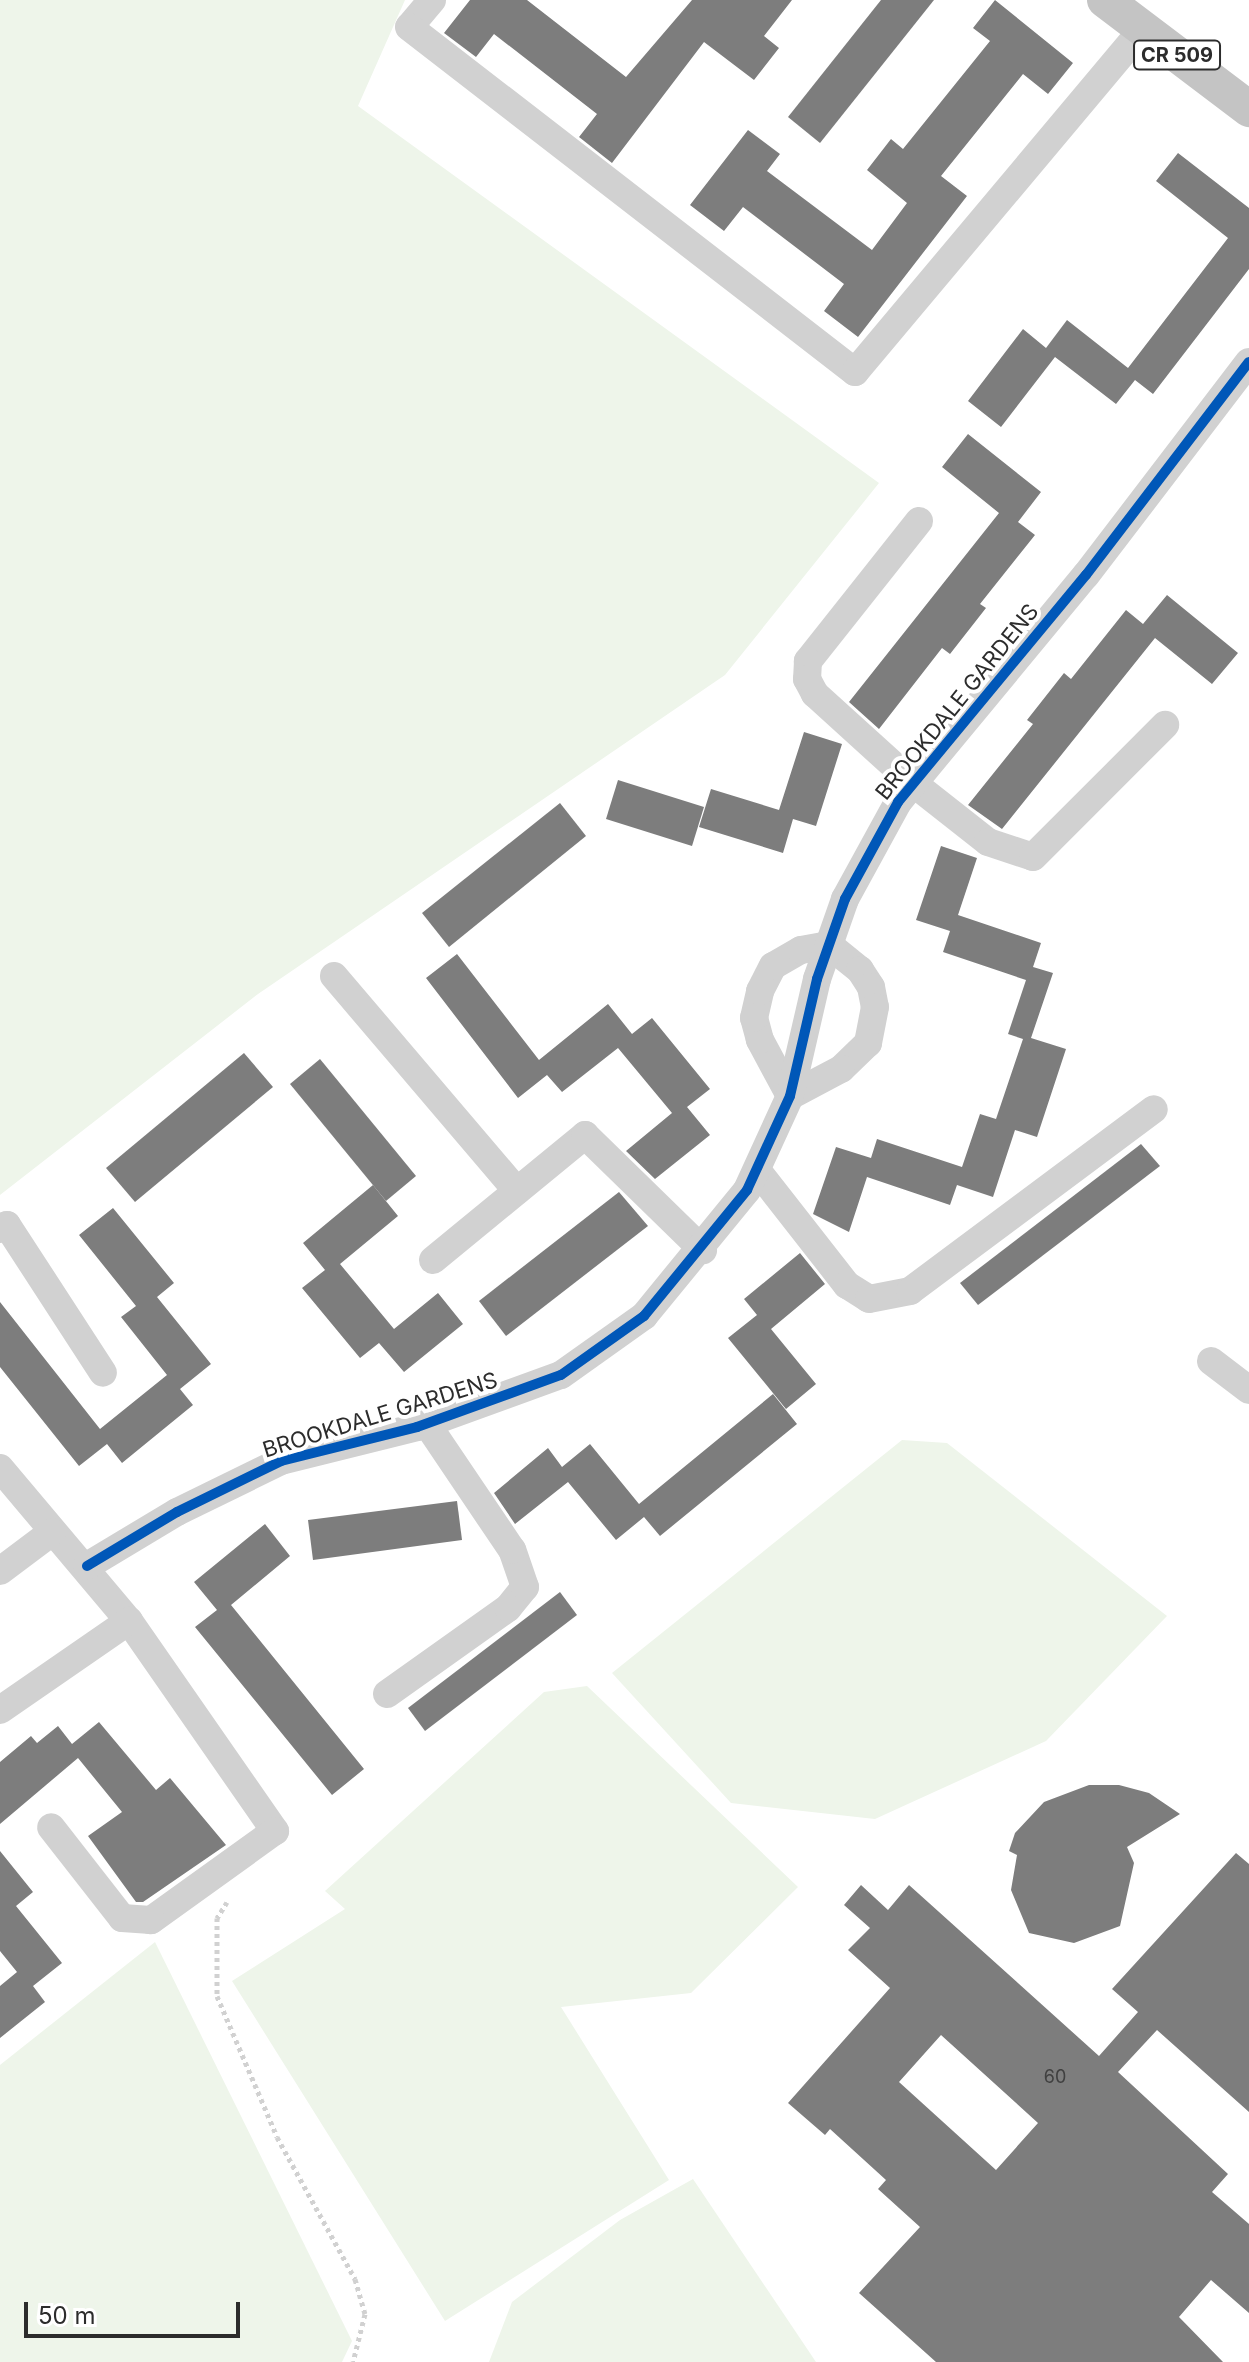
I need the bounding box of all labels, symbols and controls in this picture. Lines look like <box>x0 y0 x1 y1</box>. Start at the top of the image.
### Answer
road number: CR 509 <box>1133 39 1221 71</box>
street label: BROOKDALE GARDENS <box>870 599 1044 805</box>
street label: BROOKDALE GARDENS <box>259 1367 501 1463</box>
house number: 60 <box>1044 2066 1066 2088</box>
scale bar <box>28 2286 244 2336</box>
text: 50 m <box>38 2301 96 2330</box>

